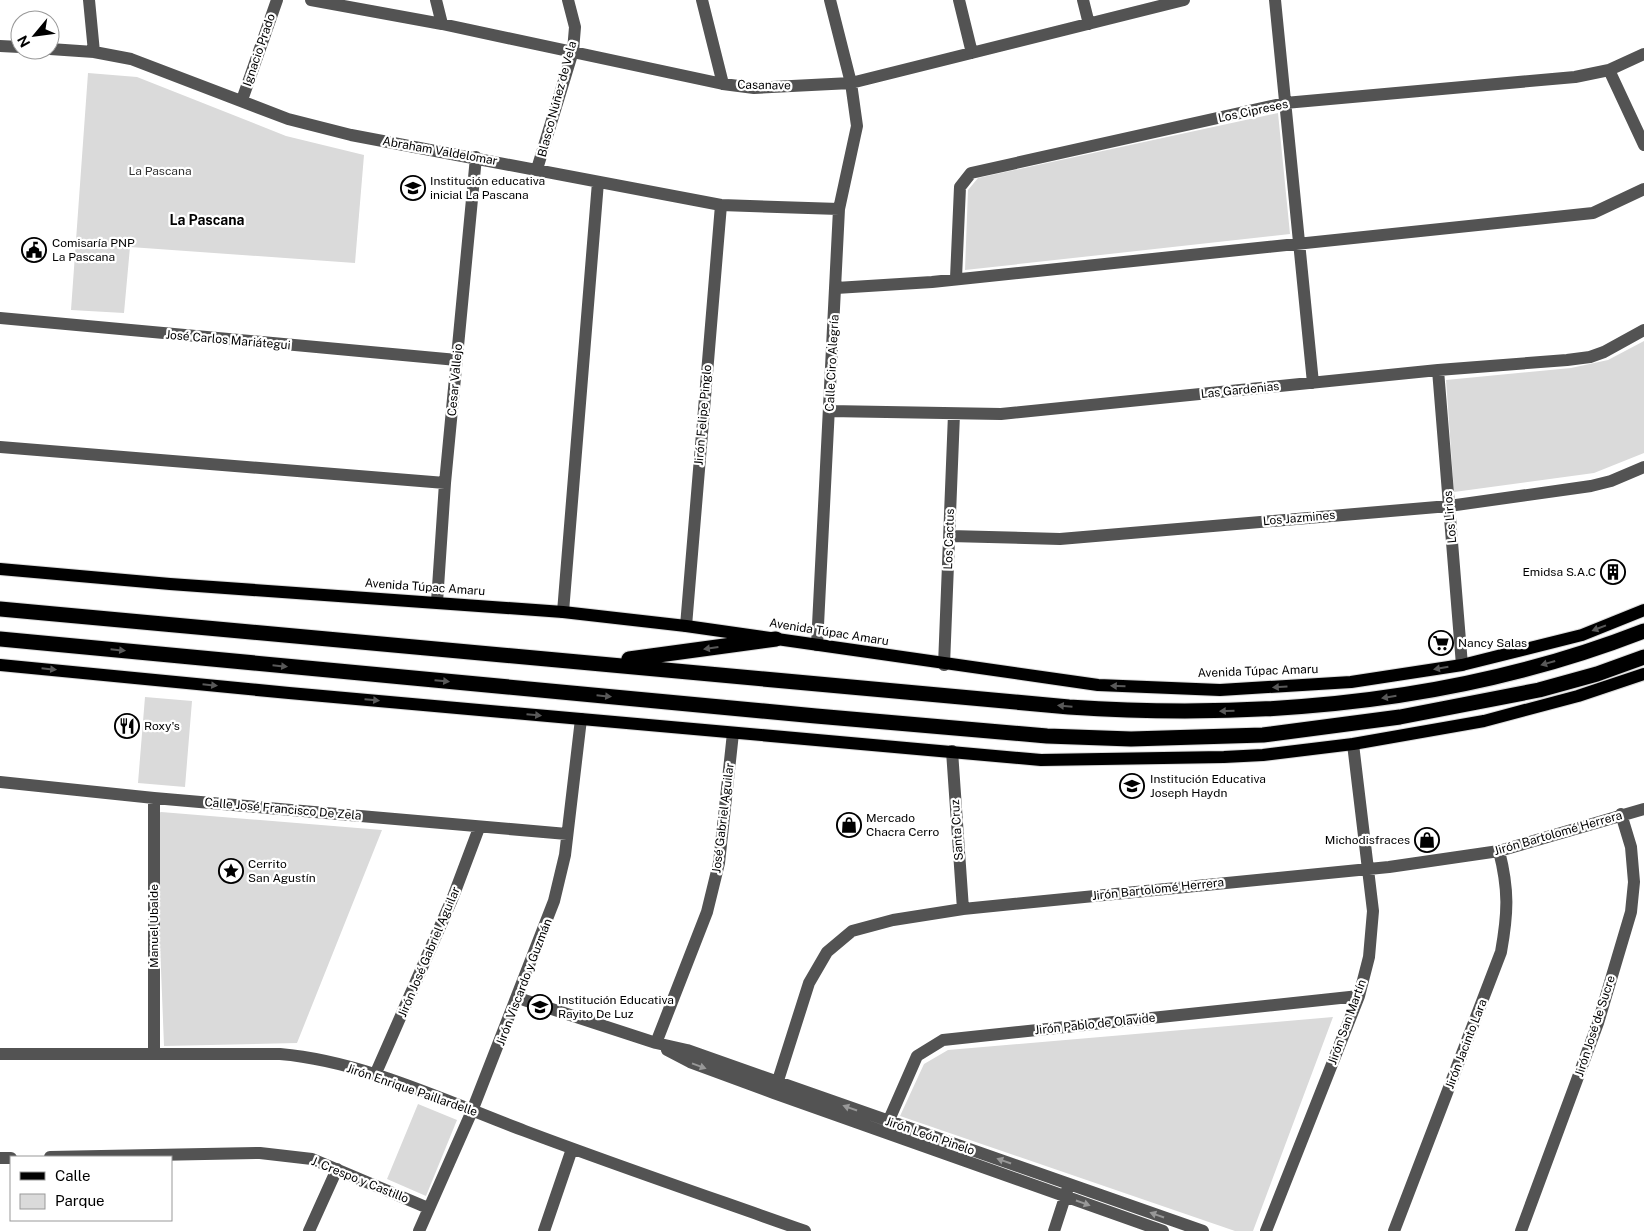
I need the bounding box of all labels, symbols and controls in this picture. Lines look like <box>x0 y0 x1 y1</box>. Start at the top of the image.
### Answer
north arrow <box>10 10 60 60</box>
street label: Ignacio Prado <box>240 12 278 88</box>
text: N <box>14 33 33 50</box>
street label: Blasco Núñez de Vela <box>535 39 579 159</box>
street label: Casanave <box>737 78 791 92</box>
street label: Los Cipreses <box>1217 97 1289 125</box>
street label: Abraham Valdelomar <box>381 134 499 168</box>
park label: La Pascana <box>128 164 192 178</box>
place label: Institución educativa inicial La Pascana <box>430 174 545 202</box>
school or university icon: Institución educativa inicial La Pascana <box>400 175 426 201</box>
district label: La Pascana <box>170 212 245 228</box>
place label: Comisaría PNP La Pascana <box>52 236 135 264</box>
public building icon: Comisaría PNP La Pascana <box>21 237 47 263</box>
street label: Calle Ciro Alegría <box>822 314 842 412</box>
street label: José Carlos Mariátegui <box>165 328 291 352</box>
street label: Cesar Vallejo <box>445 343 465 417</box>
street label: Jirón Felipe Pinglo <box>692 364 714 466</box>
street label: Las Gardenias <box>1200 379 1280 401</box>
street label: Los Lirios <box>1441 490 1459 544</box>
street label: Los Cactus <box>941 508 957 570</box>
street label: Los Jazmines <box>1262 508 1336 528</box>
building icon: Emidsa S.A.C <box>1600 559 1626 585</box>
place label: Emidsa S.A.C <box>1523 565 1596 579</box>
street label: Avenida Túpac Amaru <box>364 576 486 598</box>
street label: Avenida Túpac Amaru <box>768 616 890 648</box>
one-way arrow <box>1591 625 1606 632</box>
supermarket icon: Nancy Salas <box>1428 630 1454 656</box>
place label: Nancy Salas <box>1458 636 1527 650</box>
one-way arrow <box>703 644 719 652</box>
one-way arrow <box>110 646 126 654</box>
one-way arrow <box>1540 660 1555 668</box>
one-way arrow <box>272 662 288 670</box>
street label: Avenida Túpac Amaru <box>1197 662 1319 680</box>
one-way arrow <box>41 665 57 673</box>
one-way arrow <box>1433 665 1449 673</box>
one-way arrow <box>434 678 450 686</box>
one-way arrow <box>203 681 219 689</box>
one-way arrow <box>1110 682 1126 690</box>
one-way arrow <box>1272 683 1288 691</box>
one-way arrow <box>596 692 612 700</box>
one-way arrow <box>1381 693 1397 701</box>
one-way arrow <box>364 696 380 704</box>
one-way arrow <box>1057 702 1073 710</box>
one-way arrow <box>1219 707 1235 715</box>
one-way arrow <box>526 711 542 719</box>
restaurant icon: Roxy's <box>114 713 140 739</box>
place label: Roxy's <box>144 719 180 733</box>
street label: José Gabriel Aguilar <box>709 762 737 874</box>
place label: Institución Educativa Joseph Haydn <box>1150 772 1266 800</box>
school or university icon: Institución Educativa Joseph Haydn <box>1119 773 1145 799</box>
street label: Calle José Francisco De Zela <box>204 795 362 823</box>
street label: Santa Cruz <box>948 799 966 861</box>
street label: Jirón Bartolomé Herrera <box>1492 808 1624 858</box>
place label: Mercado Chacra Cerro <box>866 811 940 839</box>
shop icon: Mercado Chacra Cerro <box>836 812 862 838</box>
shop icon: Michodisfraces <box>1414 827 1440 853</box>
place label: Michodisfraces <box>1325 833 1410 847</box>
place label: Cerrito San Agustín <box>248 857 316 885</box>
place icon: Cerrito San Agustín <box>218 858 244 884</box>
street label: Jirón Bartolomé Herrera <box>1091 875 1225 903</box>
street label: Manuel Ubalde <box>147 884 161 968</box>
street label: Jirón José Gabriel Aguilar <box>395 884 463 1019</box>
street label: Jirón Viscardo y Guzmán <box>493 916 555 1047</box>
street label: Jirón José de Sucre <box>1572 973 1618 1078</box>
street label: Jirón San Martín <box>1325 977 1369 1067</box>
place label: Institución Educativa Rayito De Luz <box>558 993 674 1021</box>
school or university icon: Institución Educativa Rayito De Luz <box>527 994 553 1020</box>
street label: Jirón Jacinto Lara <box>1442 997 1490 1091</box>
street label: Jirón Pablo de Olavide <box>1034 1011 1156 1037</box>
street label: Jirón Enrique Paillardelle <box>345 1061 480 1119</box>
one-way arrow <box>692 1063 707 1070</box>
one-way arrow <box>842 1104 857 1112</box>
street label: Jirón León Pinelo <box>883 1114 977 1158</box>
street label: J. Crespo y Castillo <box>309 1154 411 1206</box>
legend <box>10 1156 172 1221</box>
one-way arrow <box>996 1157 1011 1164</box>
text: Calle <box>55 1167 91 1184</box>
text: Parque <box>55 1192 105 1209</box>
one-way arrow <box>1076 1199 1091 1207</box>
one-way arrow <box>1149 1211 1164 1219</box>

